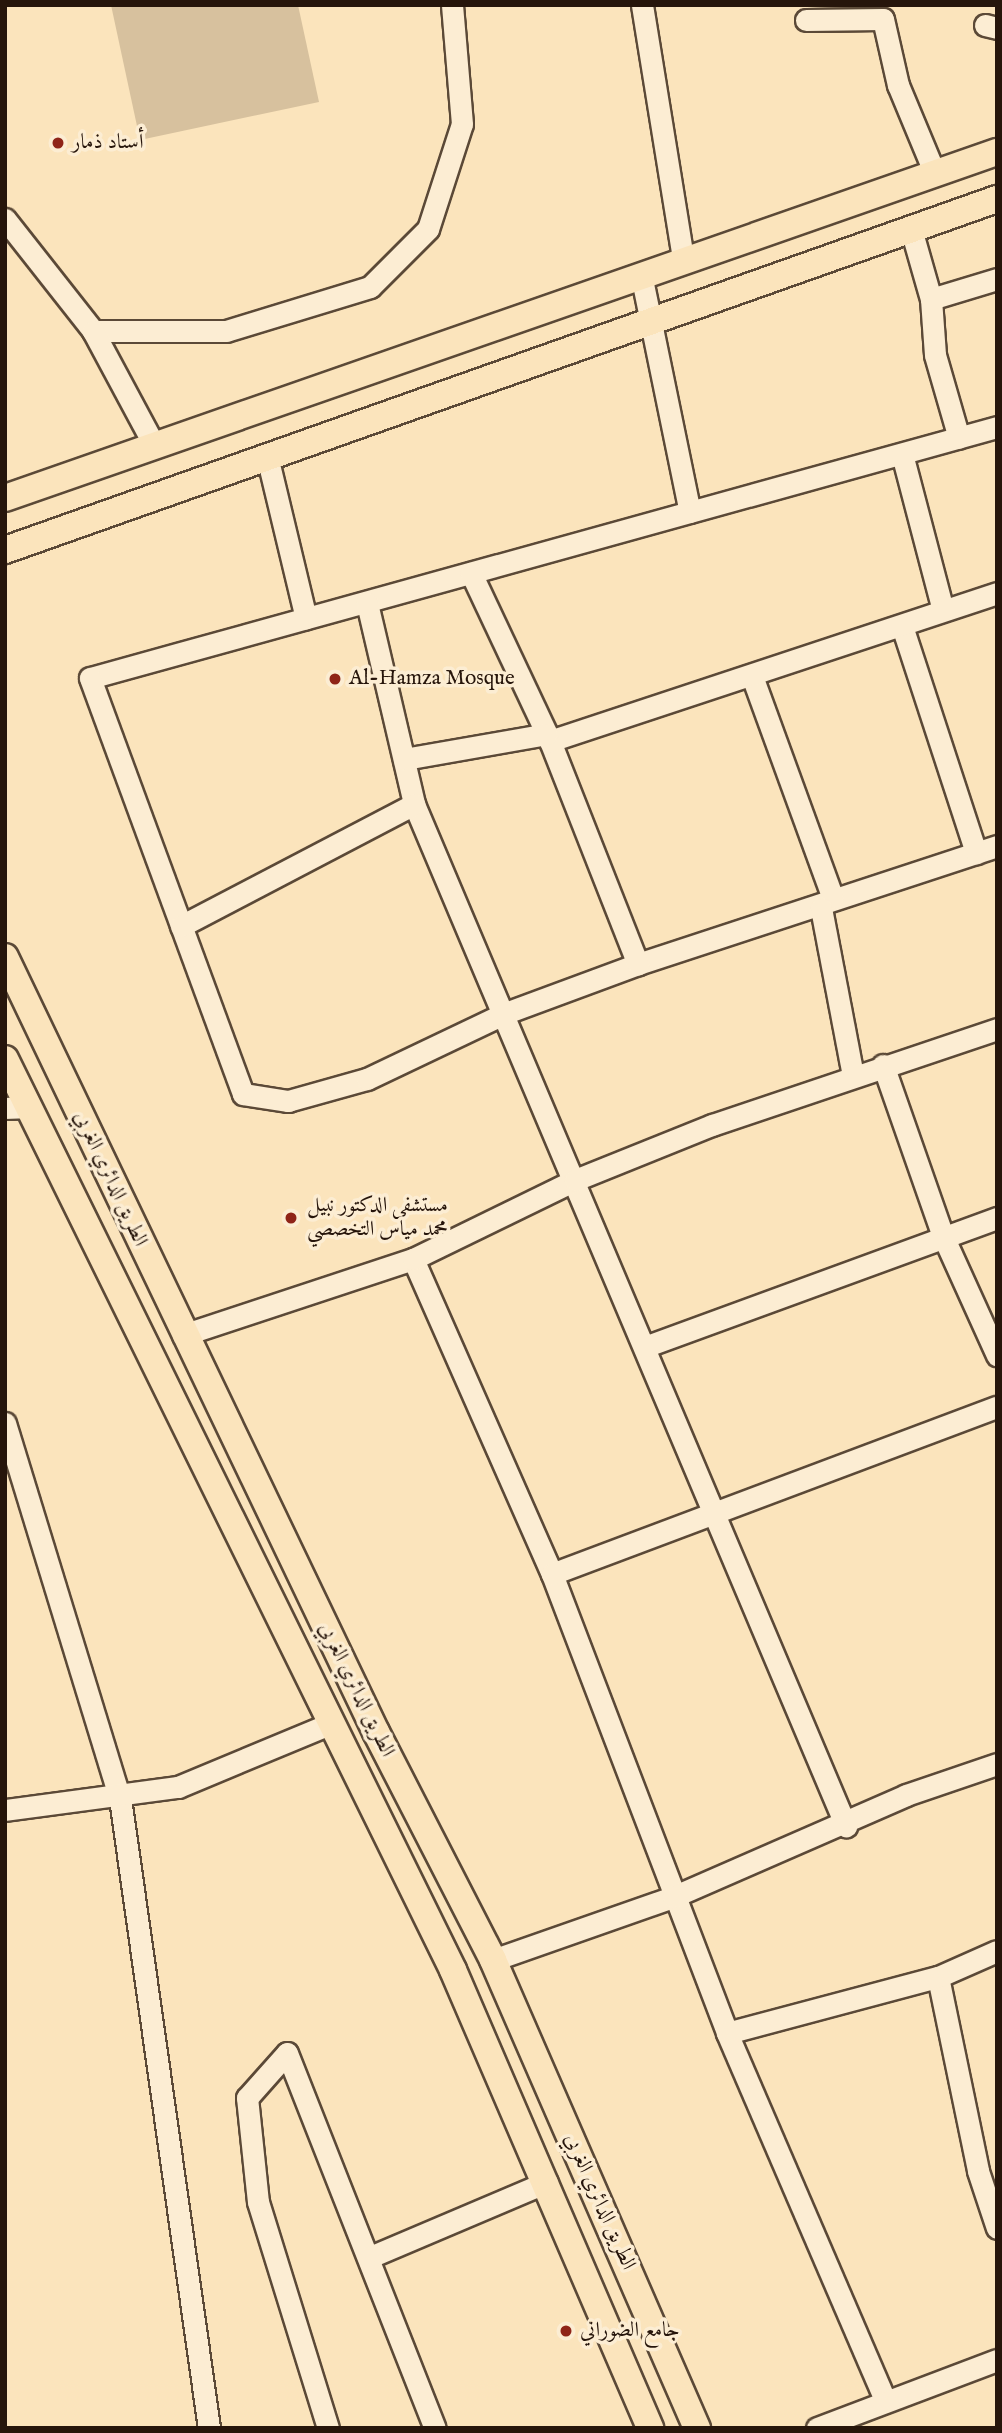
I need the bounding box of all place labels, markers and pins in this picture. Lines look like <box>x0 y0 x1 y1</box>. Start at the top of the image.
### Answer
place label: أستاد ذمار <box>72 130 144 156</box>
marker: أستاد ذمار <box>50 135 66 151</box>
place label: Al-Hamza Mosque <box>349 666 515 692</box>
marker: Al-Hamza Mosque <box>327 671 343 687</box>
place label: مستشفى الدكتور نبيل محمد مياس التخصصي <box>307 1193 448 1243</box>
marker: مستشفى الدكتور نبيل محمد مياس التخصصي <box>281 1208 301 1228</box>
place label: جامع الضوراني <box>580 2318 680 2344</box>
marker: جامع الضوراني <box>558 2323 574 2339</box>

